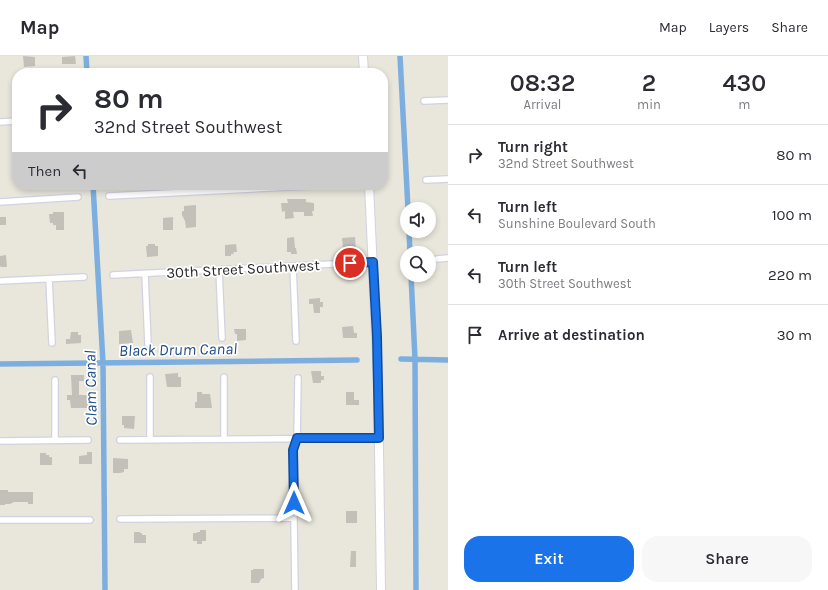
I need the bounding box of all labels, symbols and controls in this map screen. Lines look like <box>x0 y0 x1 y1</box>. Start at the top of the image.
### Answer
text: Map <box>20 17 59 39</box>
text: Map <box>659 19 687 36</box>
text: Layers <box>709 19 749 36</box>
text: Share <box>771 19 808 36</box>
text: 08:32 <box>510 69 575 97</box>
text: 2 <box>642 69 656 97</box>
text: 430 <box>723 69 766 97</box>
text: 80 m <box>94 82 163 115</box>
icon: right <box>28 84 80 136</box>
text: Arrival <box>523 97 562 112</box>
text: min <box>637 97 661 112</box>
text: m <box>738 97 751 112</box>
text: 32nd Street Southwest <box>94 116 282 138</box>
text: Turn right <box>498 138 568 156</box>
icon: right <box>464 144 486 166</box>
text: 80 m <box>776 146 812 164</box>
text: 32nd Street Southwest <box>498 156 634 171</box>
icon: left <box>69 160 91 182</box>
text: Then <box>28 162 61 180</box>
text: Turn left <box>498 198 557 216</box>
map controls <box>400 202 436 282</box>
button: sound <box>400 202 436 238</box>
icon: left <box>464 204 486 226</box>
text: 100 m <box>772 206 812 224</box>
text: Sunshine Boulevard South <box>498 216 656 231</box>
pin <box>333 246 367 280</box>
button: search <box>400 246 436 282</box>
icon: arrive <box>339 252 361 274</box>
street label: 30th Street Southwest <box>166 256 321 282</box>
text: Turn left <box>498 258 557 276</box>
icon: left <box>464 264 486 286</box>
text: 220 m <box>768 266 812 284</box>
text: 30th Street Southwest <box>498 276 631 291</box>
icon: arrive <box>464 324 486 346</box>
text: Arrive at destination <box>498 326 645 344</box>
text: 30 m <box>777 326 812 344</box>
water label: Black Drum Canal <box>119 339 237 360</box>
water label: Clam Canal <box>80 350 101 426</box>
position arrow <box>273 482 315 524</box>
button: Exit <box>464 536 634 582</box>
button: Share <box>642 536 812 582</box>

